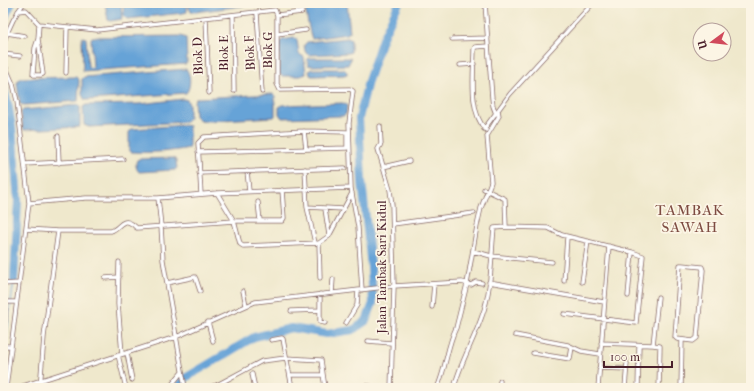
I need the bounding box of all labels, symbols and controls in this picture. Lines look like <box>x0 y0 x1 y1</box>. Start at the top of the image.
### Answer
north arrow <box>692 22 732 62</box>
street label: Blok G <box>260 31 275 69</box>
street label: Blok E <box>216 35 231 71</box>
street label: Blok F <box>241 35 258 71</box>
street label: Blok D <box>189 37 206 75</box>
text: U <box>695 38 710 51</box>
street label: Jalan Tambak Sari Kidul <box>374 200 389 335</box>
district label: TAMBAK SAWAH <box>655 201 725 236</box>
scale bar <box>604 343 672 369</box>
text: 100 m <box>610 350 640 364</box>

